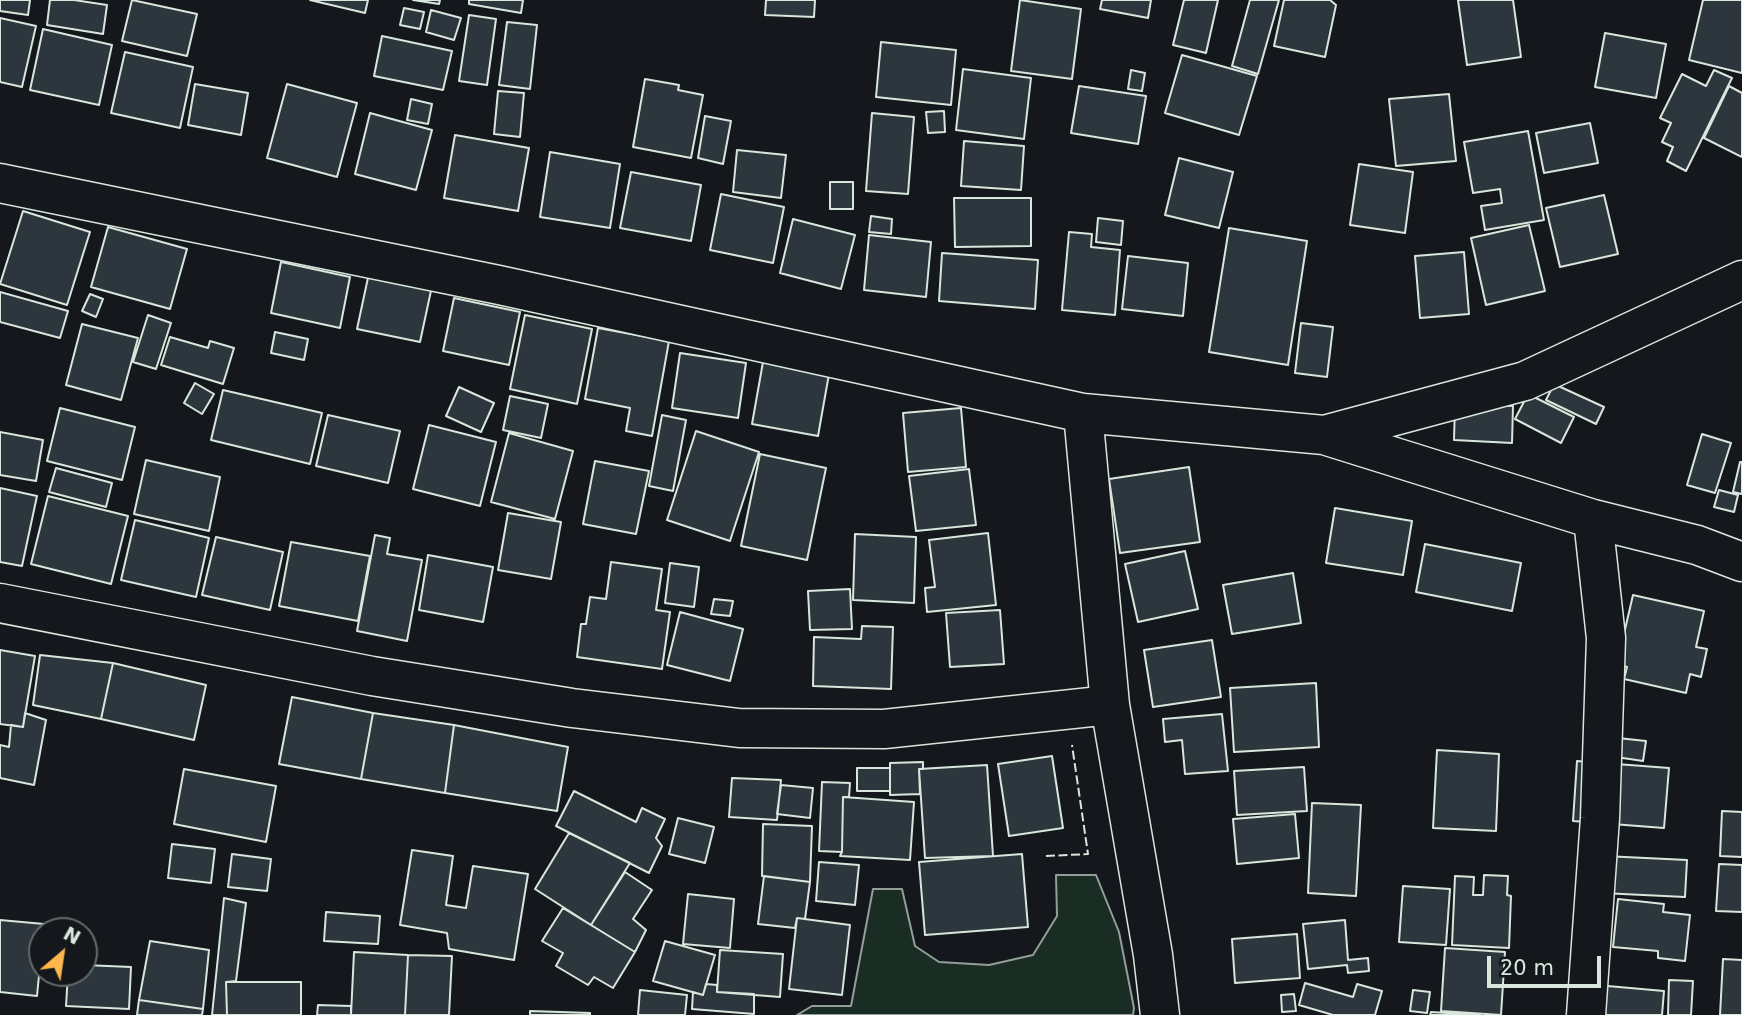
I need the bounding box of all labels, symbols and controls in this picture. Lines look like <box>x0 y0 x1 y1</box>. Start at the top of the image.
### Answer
north arrow <box>28 917 98 987</box>
text: N <box>60 922 85 949</box>
scale bar <box>1490 942 1604 986</box>
text: 20 m <box>1500 956 1554 980</box>

